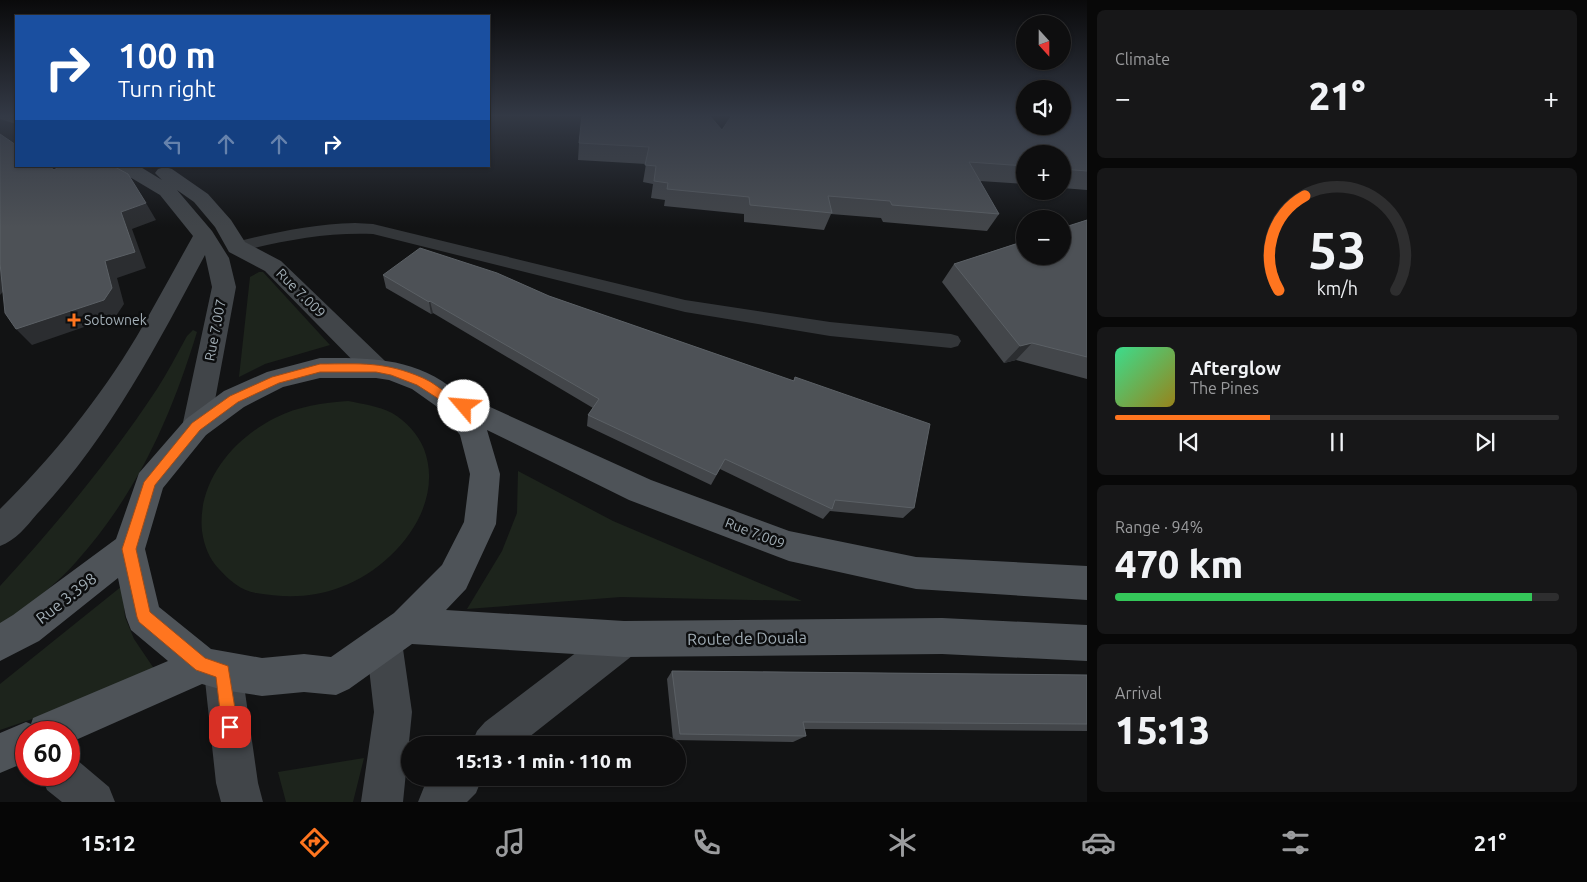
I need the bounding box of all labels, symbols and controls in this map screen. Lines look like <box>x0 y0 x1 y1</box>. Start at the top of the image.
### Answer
north arrow <box>1016 15 1071 70</box>
map controls <box>1016 15 1071 265</box>
icon: right <box>35 35 100 100</box>
text: 100 m <box>118 35 216 75</box>
text: Climate <box>1115 50 1170 68</box>
text: 21° <box>1309 75 1365 117</box>
text: Turn right <box>118 76 216 101</box>
button: sound <box>1016 80 1071 135</box>
text: − <box>1115 82 1131 113</box>
text: + <box>1543 82 1559 113</box>
icon: left <box>159 130 187 158</box>
icon: ahead <box>212 130 240 158</box>
icon: ahead <box>265 130 293 158</box>
icon: right <box>318 130 346 158</box>
button: + <box>1016 145 1071 200</box>
button: − <box>1016 210 1071 265</box>
text: 53 <box>1308 221 1366 279</box>
street label: Rue 7.009 <box>273 265 329 321</box>
text: km/h <box>1316 278 1358 298</box>
street label: Rue 7.007 <box>201 298 229 362</box>
place label: Sotownek <box>84 312 147 328</box>
marker: Sotownek <box>68 314 80 326</box>
text: Afterglow <box>1190 357 1281 379</box>
position arrow <box>437 379 489 431</box>
text: The Pines <box>1190 379 1259 397</box>
icon: previous <box>1175 428 1203 456</box>
icon: pause <box>1323 428 1351 456</box>
icon: next <box>1471 428 1499 456</box>
street label: Rue 7.009 <box>723 514 787 552</box>
text: Range · 94% <box>1115 518 1203 536</box>
text: 470 km <box>1115 543 1243 585</box>
street label: Rue 3.398 <box>32 569 100 627</box>
street label: Route de Douala <box>687 628 807 648</box>
text: Arrival <box>1115 684 1162 702</box>
pin <box>209 706 251 748</box>
text: 15:13 <box>1115 709 1210 751</box>
icon: arrive <box>216 713 244 741</box>
speed limit sign: 60 <box>15 721 80 786</box>
text: 15:13 · 1 min · 110 m <box>455 750 632 772</box>
icon: directions <box>297 825 332 860</box>
icon: music <box>493 825 528 860</box>
icon: phone <box>689 825 724 860</box>
icon: climate <box>885 825 920 860</box>
icon: car <box>1081 825 1116 860</box>
icon: filters <box>1278 825 1313 860</box>
text: 15:12 <box>81 830 136 855</box>
text: 21° <box>1474 830 1506 855</box>

